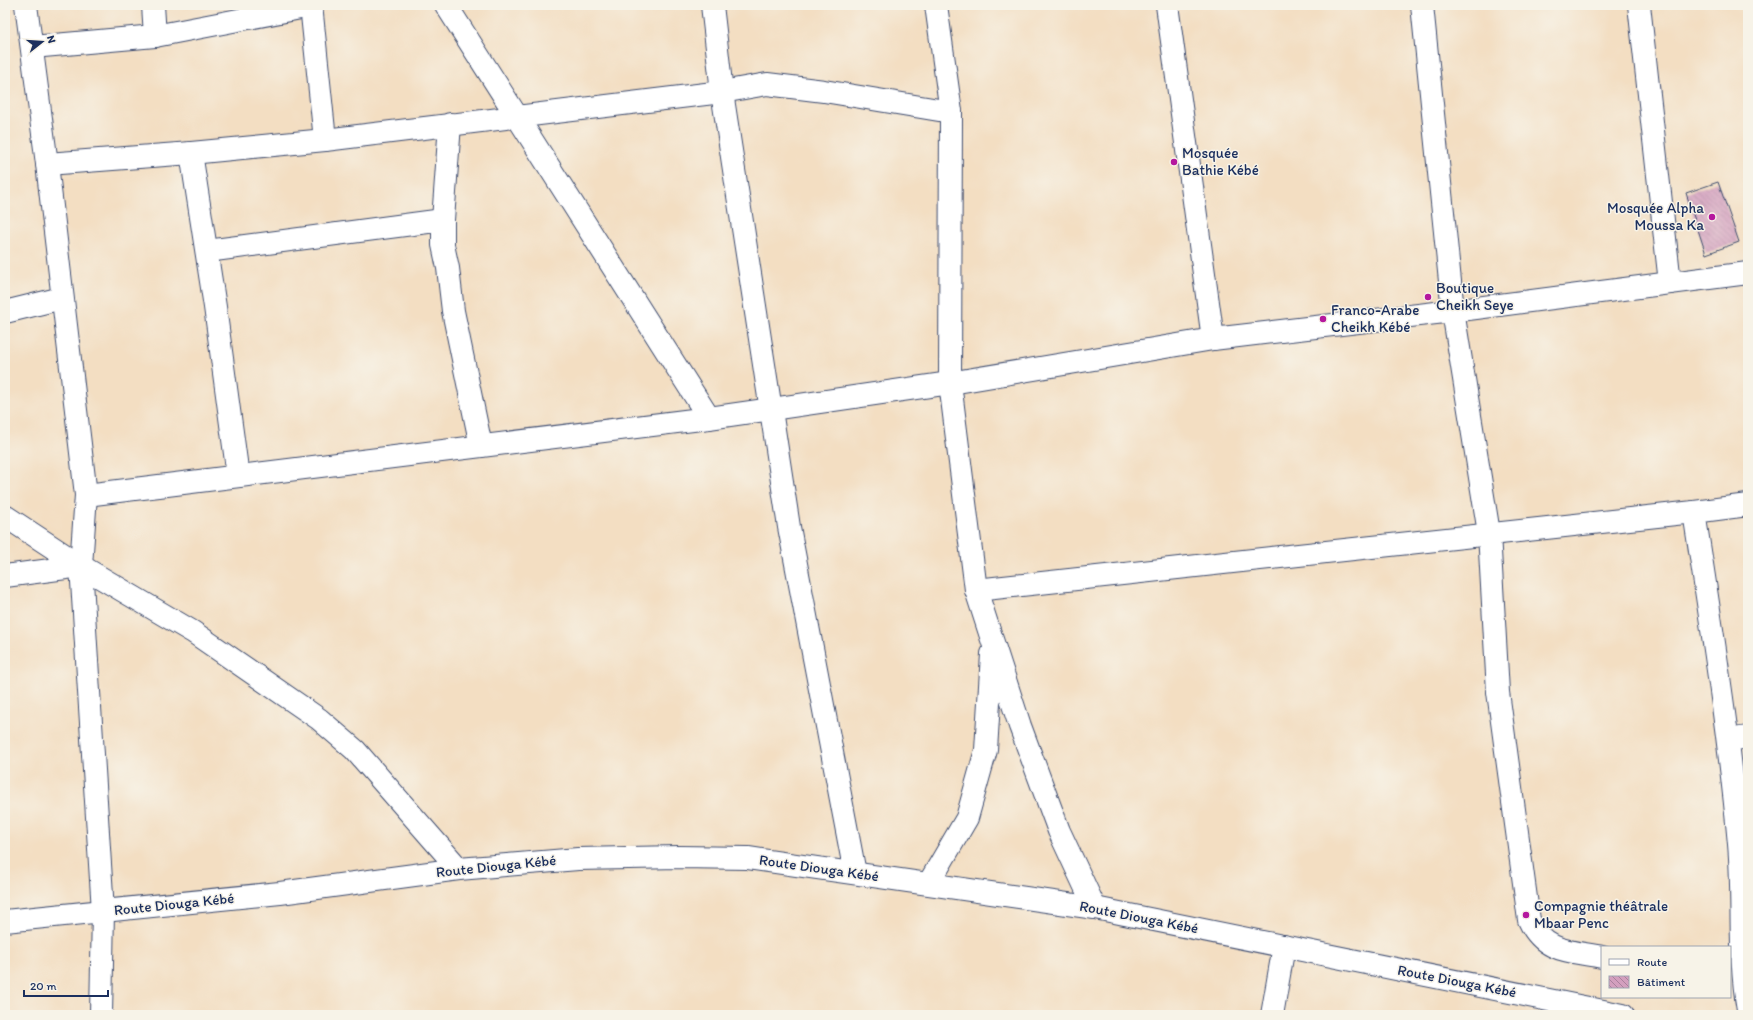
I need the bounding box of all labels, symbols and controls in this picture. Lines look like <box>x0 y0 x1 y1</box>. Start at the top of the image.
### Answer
north arrow <box>22 22 62 62</box>
text: N <box>44 34 58 45</box>
place label: Mosquée Bathie Kébé <box>1182 144 1259 179</box>
marker: Mosquée Bathie Kébé <box>1169 157 1179 167</box>
place label: Mosquée Alpha Moussa Ka <box>1607 199 1704 234</box>
marker: Mosquée Alpha Moussa Ka <box>1707 212 1717 222</box>
place label: Boutique Cheikh Seye <box>1436 279 1514 314</box>
marker: Boutique Cheikh Seye <box>1423 292 1433 302</box>
place label: Franco-Arabe Cheikh Kébé <box>1331 301 1419 336</box>
marker: Franco-Arabe Cheikh Kébé <box>1318 314 1328 324</box>
street label: Route Diouga Kébé <box>435 851 557 881</box>
street label: Route Diouga Kébé <box>758 851 880 885</box>
street label: Route Diouga Kébé <box>113 889 235 919</box>
street label: Route Diouga Kébé <box>1078 897 1200 937</box>
place label: Compagnie théâtrale Mbaar Penc <box>1534 897 1668 932</box>
marker: Compagnie théâtrale Mbaar Penc <box>1521 910 1531 920</box>
legend <box>1601 946 1731 998</box>
text: Route <box>1637 955 1667 969</box>
street label: Route Diouga Kébé <box>1396 961 1518 1001</box>
scale bar <box>24 972 108 998</box>
text: Bâtiment <box>1637 975 1686 989</box>
text: 20 m <box>30 979 57 993</box>

